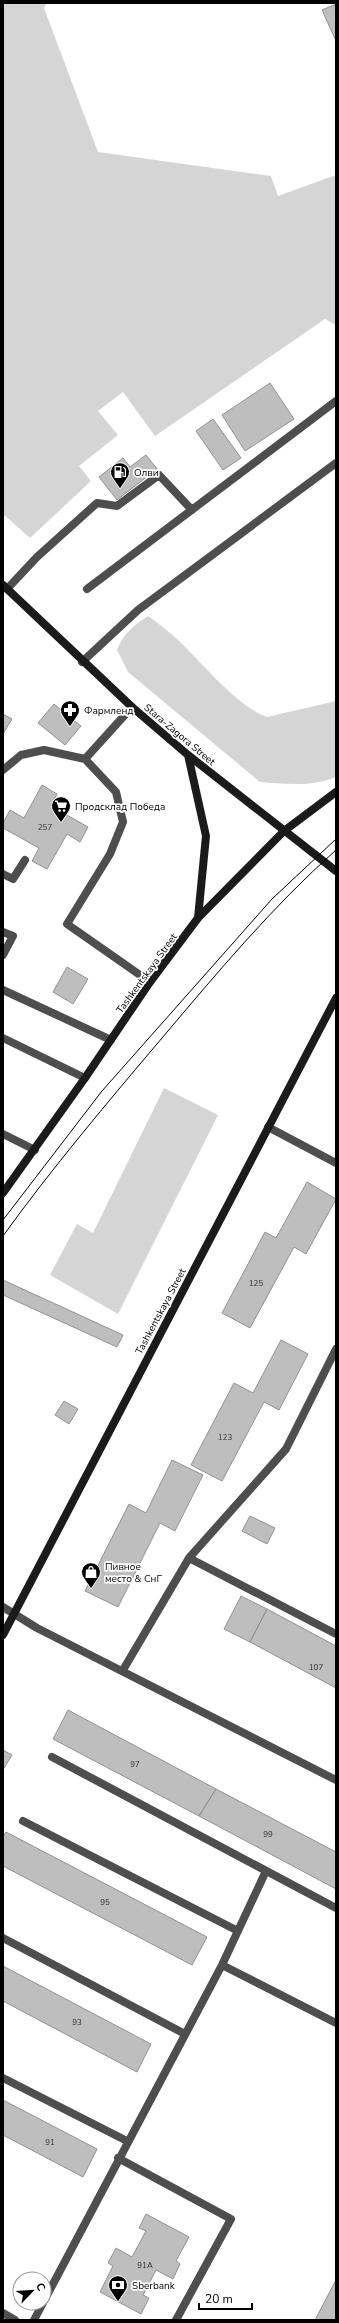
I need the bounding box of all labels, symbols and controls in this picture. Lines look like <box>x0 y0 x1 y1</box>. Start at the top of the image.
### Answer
fuel station icon: Олви <box>109 461 131 489</box>
place label: Олви <box>134 466 159 480</box>
pharmacy icon: Фармленд <box>59 699 81 727</box>
street label: Stara-Zagora Street <box>141 701 218 769</box>
place label: Фармленд <box>84 704 133 718</box>
supermarket icon: Продсклад Победа <box>50 795 72 823</box>
place label: Продсклад Победа <box>75 800 165 814</box>
house number: 257 <box>38 822 52 833</box>
street label: Tashkentskaya Street <box>113 930 181 1016</box>
street label: Tashkentskaya Street <box>132 1266 190 1357</box>
house number: 125 <box>249 1278 263 1289</box>
house number: 123 <box>218 1432 232 1443</box>
place label: Пивное место & СнГ <box>105 1560 162 1586</box>
shop icon: Пивное место & СнГ <box>80 1561 102 1589</box>
house number: 107 <box>309 1662 323 1673</box>
house number: 97 <box>130 1759 140 1770</box>
house number: 99 <box>263 1829 273 1840</box>
house number: 95 <box>100 1897 110 1908</box>
house number: 93 <box>72 2017 82 2028</box>
house number: 91 <box>45 2137 55 2148</box>
house number: 91А <box>137 2260 153 2271</box>
north arrow <box>12 2271 52 2311</box>
bank icon: Sberbank <box>107 2274 129 2302</box>
place label: Sberbank <box>132 2279 176 2293</box>
text: С <box>32 2280 49 2294</box>
scale bar <box>199 2285 252 2311</box>
text: 20 m <box>205 2291 233 2307</box>

